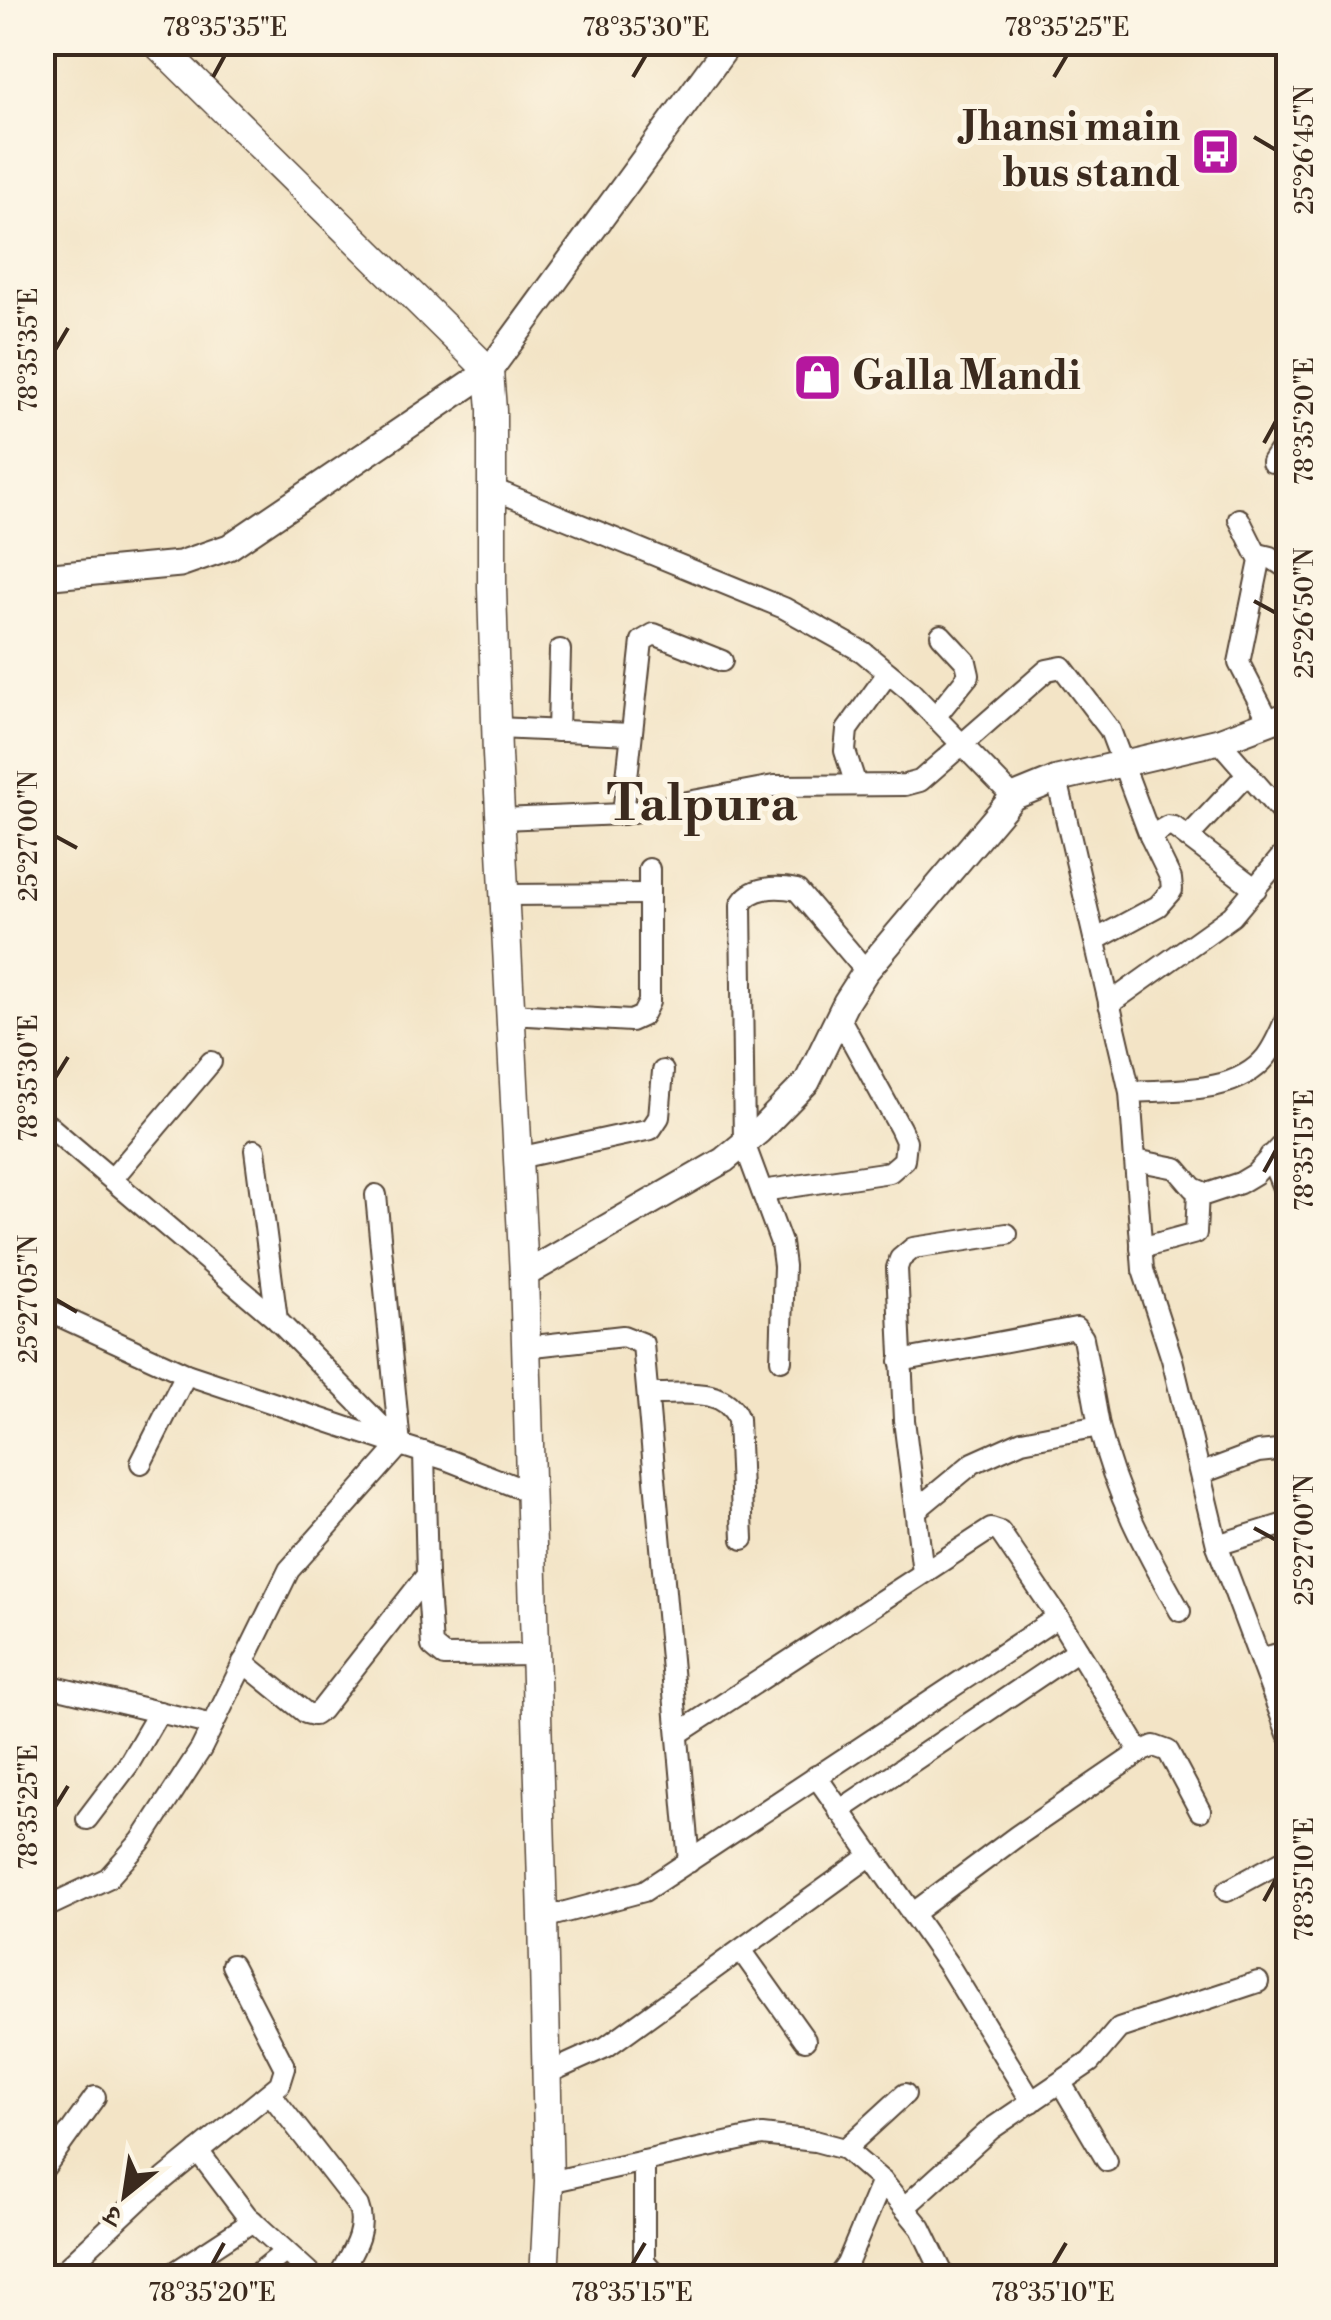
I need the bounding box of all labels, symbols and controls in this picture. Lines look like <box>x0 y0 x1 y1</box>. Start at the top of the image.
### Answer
text: 78°35'35"E <box>163 13 287 44</box>
text: 78°35'30"E <box>582 13 710 44</box>
text: 78°35'25"E <box>1005 13 1129 44</box>
text: 25°26'45"N <box>1290 85 1321 215</box>
place label: Jhansi main bus stand <box>957 103 1180 199</box>
bus stop icon: Jhansi main bus stand <box>1189 125 1241 177</box>
text: 78°35'35"E <box>14 288 45 412</box>
shop icon: Galla Mandi <box>791 351 843 403</box>
place label: Galla Mandi <box>852 352 1081 402</box>
text: 78°35'20"E <box>1290 357 1321 485</box>
text: 25°26'50"N <box>1290 547 1321 678</box>
text: 25°27'00"N <box>14 770 45 902</box>
district label: Talpura <box>607 774 798 836</box>
text: 78°35'30"E <box>14 1014 45 1142</box>
text: 78°35'15"E <box>1290 1089 1321 1211</box>
text: 25°27'05"N <box>14 1234 45 1363</box>
text: 25°27'00"N <box>1290 1474 1321 1606</box>
text: 78°35'25"E <box>14 1745 45 1869</box>
text: 78°35'10"E <box>1290 1817 1321 1941</box>
north arrow <box>75 2145 175 2245</box>
text: उ <box>97 2196 130 2235</box>
text: 78°35'20"E <box>148 2278 276 2309</box>
text: 78°35'15"E <box>571 2278 693 2309</box>
text: 78°35'10"E <box>991 2278 1115 2309</box>

